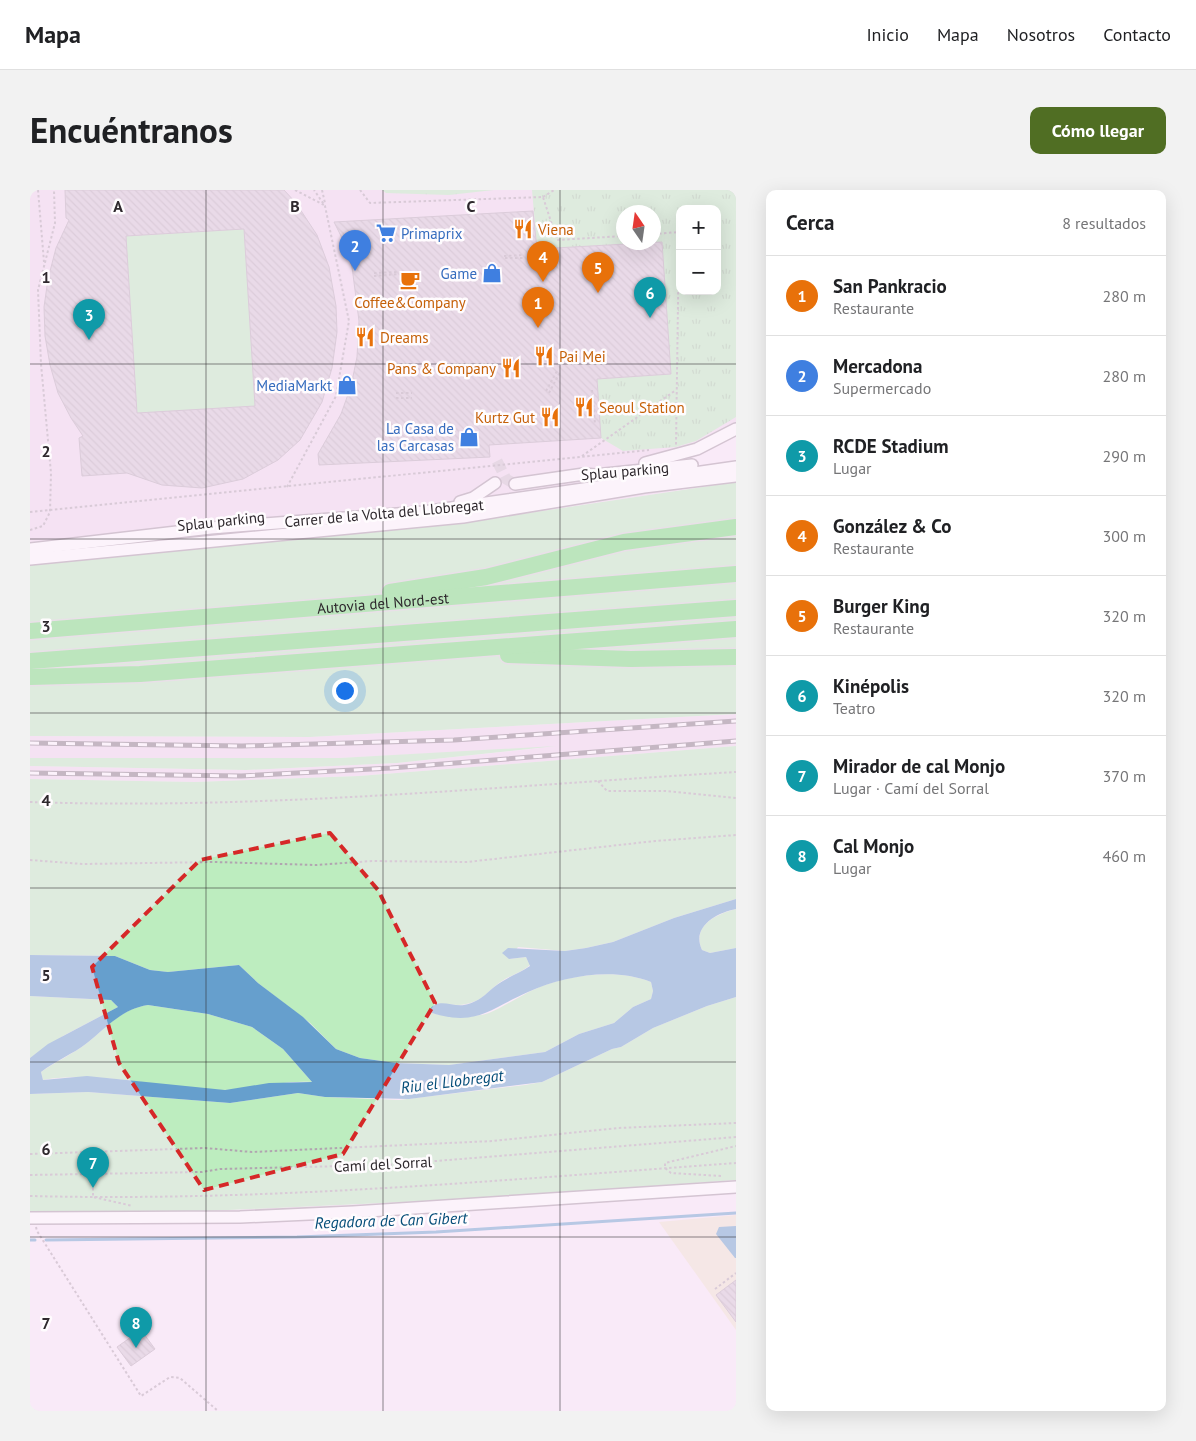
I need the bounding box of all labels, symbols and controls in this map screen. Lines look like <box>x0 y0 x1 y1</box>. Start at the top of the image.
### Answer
text: Mapa <box>25 19 81 50</box>
text: Inicio <box>866 23 909 46</box>
text: Mapa <box>937 23 979 46</box>
text: Nosotros <box>1007 23 1075 46</box>
text: Contacto <box>1103 23 1171 46</box>
text: Encuéntranos <box>30 107 233 153</box>
button: Cómo llegar <box>1030 107 1166 154</box>
text: A <box>113 196 123 216</box>
text: B <box>290 196 300 216</box>
text: C <box>467 196 476 216</box>
north arrow <box>616 205 661 250</box>
map controls <box>676 205 721 295</box>
button: + <box>676 205 721 250</box>
text: Cerca <box>786 209 835 236</box>
text: 8 resultados <box>1062 213 1146 233</box>
restaurant icon: Viena <box>512 218 534 240</box>
place label: Viena <box>537 220 574 239</box>
supermarket icon: Primaprix <box>375 222 397 244</box>
place label: Primaprix <box>401 224 463 243</box>
pin: 2 <box>339 230 371 271</box>
pin: 4 <box>527 241 559 282</box>
button: − <box>676 250 721 295</box>
pin: 5 <box>582 252 614 293</box>
shop icon: Game <box>481 262 503 284</box>
place label: Game <box>441 264 477 283</box>
text: 1 <box>41 267 51 287</box>
cafe icon: Coffee&Company <box>399 269 421 291</box>
text: San Pankracio <box>833 274 947 298</box>
pin: 6 <box>634 277 666 318</box>
text: 1 <box>797 286 807 306</box>
text: 280 m <box>1103 286 1146 306</box>
pin: 1 <box>522 287 554 328</box>
place label: Coffee&Company <box>354 293 466 312</box>
text: Restaurante <box>833 298 914 318</box>
pin: 3 <box>73 299 105 340</box>
restaurant icon: Dreams <box>354 326 376 348</box>
place label: Dreams <box>380 328 428 347</box>
restaurant icon: Pai Mei <box>533 345 555 367</box>
place label: Pai Mei <box>559 347 606 366</box>
text: Mercadona <box>833 354 922 378</box>
restaurant icon: Pans & Company <box>500 357 522 379</box>
place label: Pans & Company <box>387 359 496 378</box>
text: 2 <box>797 366 807 386</box>
text: 280 m <box>1103 366 1146 386</box>
shop icon: MediaMarkt <box>336 374 358 396</box>
place label: MediaMarkt <box>256 376 332 395</box>
text: Supermercado <box>833 378 931 398</box>
restaurant icon: Seoul Station <box>573 396 595 418</box>
place label: Seoul Station <box>599 398 685 417</box>
restaurant icon: Kurtz Gut <box>539 406 561 428</box>
place label: Kurtz Gut <box>475 408 535 427</box>
place label: La Casa de las Carcasas <box>377 419 454 455</box>
shop icon: La Casa de las Carcasas <box>458 426 480 448</box>
text: RCDE Stadium <box>833 434 948 458</box>
text: 2 <box>41 441 51 461</box>
text: 3 <box>797 446 807 466</box>
text: 290 m <box>1103 446 1146 466</box>
street label: Splau parking <box>580 458 670 484</box>
text: Lugar <box>833 458 872 478</box>
street label: Carrer de la Volta del Llobregat <box>284 495 484 531</box>
street label: Splau parking <box>176 507 266 535</box>
text: González & Co <box>833 514 952 538</box>
text: 4 <box>797 526 807 546</box>
text: 300 m <box>1103 526 1146 546</box>
text: Restaurante <box>833 538 914 558</box>
street label: Autovia del Nord-est <box>316 588 450 617</box>
text: Burger King <box>833 594 930 618</box>
text: 5 <box>797 606 807 626</box>
text: 320 m <box>1103 606 1146 626</box>
text: 3 <box>41 616 51 636</box>
text: Restaurante <box>833 618 914 638</box>
text: Kinépolis <box>833 674 909 698</box>
your location <box>332 678 358 704</box>
text: 6 <box>797 686 807 706</box>
text: 320 m <box>1103 686 1146 706</box>
text: Teatro <box>833 698 875 718</box>
text: Mirador de cal Monjo <box>833 754 1005 778</box>
text: 7 <box>797 766 807 786</box>
text: 370 m <box>1103 766 1146 786</box>
text: Lugar · Camí del Sorral <box>833 778 989 798</box>
text: 4 <box>41 790 51 810</box>
text: Cal Monjo <box>833 834 914 858</box>
text: 8 <box>797 846 807 866</box>
text: 460 m <box>1103 846 1146 866</box>
text: Lugar <box>833 858 872 878</box>
text: 5 <box>41 965 51 985</box>
water label: Riu el Llobregat <box>399 1065 506 1097</box>
text: 6 <box>41 1139 51 1159</box>
pin: 7 <box>77 1147 109 1188</box>
street label: Camí del Sorral <box>334 1152 433 1176</box>
water label: Regadora de Can Gibert <box>314 1207 469 1233</box>
pin: 8 <box>120 1307 152 1348</box>
text: 7 <box>41 1313 51 1333</box>

